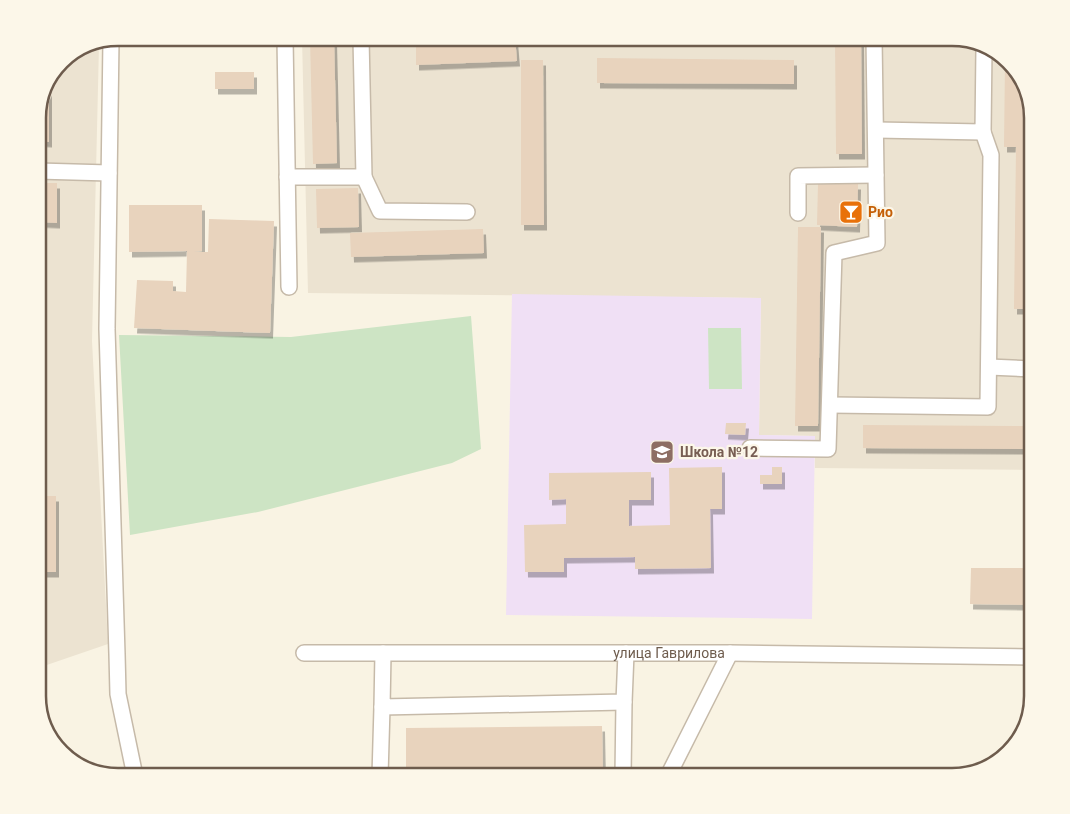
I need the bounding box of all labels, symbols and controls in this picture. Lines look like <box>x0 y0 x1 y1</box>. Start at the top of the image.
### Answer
bar icon: Рио <box>838 199 864 225</box>
place label: Рио <box>868 204 893 220</box>
school or university icon: Школа №12 <box>649 439 675 465</box>
place label: Школа №12 <box>680 444 758 460</box>
street label: улица Гаврилова <box>613 645 725 661</box>

